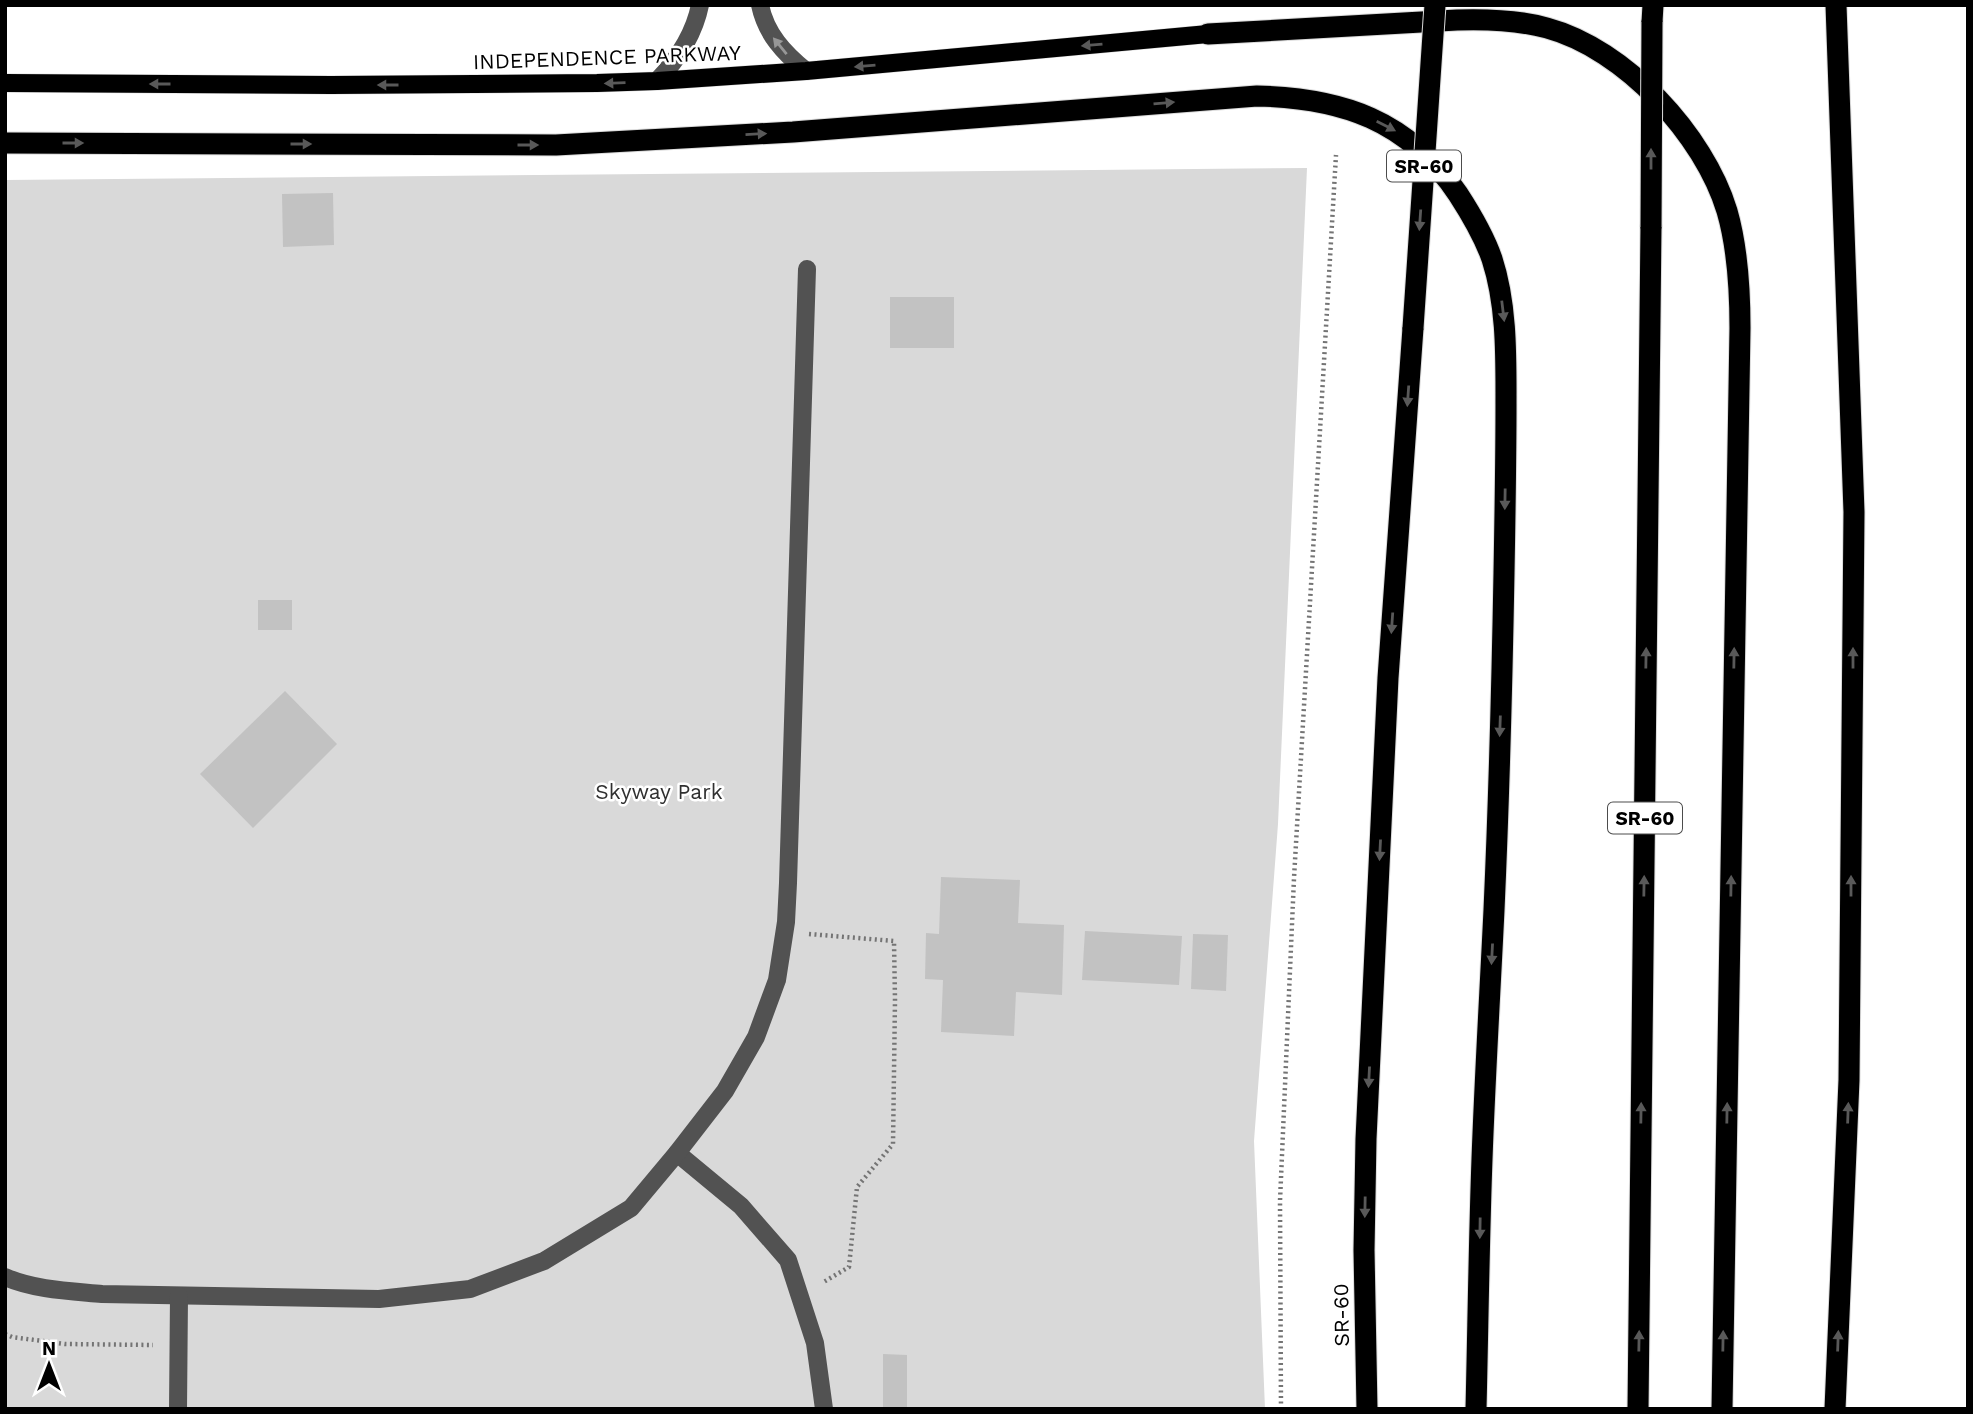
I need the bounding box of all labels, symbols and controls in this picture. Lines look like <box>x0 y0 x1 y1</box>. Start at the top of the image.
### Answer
one-way arrow <box>773 38 788 56</box>
street label: INDEPENDENCE PARKWAY <box>473 40 741 74</box>
one-way arrow <box>1080 40 1102 51</box>
one-way arrow <box>854 60 876 71</box>
one-way arrow <box>604 77 626 88</box>
one-way arrow <box>149 78 171 90</box>
one-way arrow <box>377 79 399 90</box>
one-way arrow <box>1153 97 1175 108</box>
one-way arrow <box>1376 120 1396 131</box>
one-way arrow <box>745 128 767 139</box>
one-way arrow <box>63 137 85 149</box>
one-way arrow <box>290 138 312 149</box>
one-way arrow <box>518 139 540 151</box>
one-way arrow <box>1645 148 1657 170</box>
road number: SR-60 <box>1387 150 1461 182</box>
one-way arrow <box>1414 209 1425 231</box>
one-way arrow <box>1497 301 1508 323</box>
one-way arrow <box>1402 385 1413 407</box>
one-way arrow <box>1499 488 1511 510</box>
one-way arrow <box>1386 612 1397 634</box>
one-way arrow <box>1640 647 1652 669</box>
one-way arrow <box>1729 647 1740 669</box>
one-way arrow <box>1847 647 1859 669</box>
one-way arrow <box>1494 716 1506 738</box>
park label: Skyway Park <box>595 779 723 804</box>
road number: SR-60 <box>1608 803 1682 834</box>
one-way arrow <box>1374 839 1385 861</box>
one-way arrow <box>1638 874 1650 896</box>
one-way arrow <box>1725 874 1736 896</box>
one-way arrow <box>1845 875 1857 897</box>
one-way arrow <box>1486 943 1497 965</box>
one-way arrow <box>1363 1066 1374 1088</box>
one-way arrow <box>1636 1102 1647 1124</box>
one-way arrow <box>1721 1102 1732 1124</box>
one-way arrow <box>1842 1102 1853 1124</box>
one-way arrow <box>1359 1196 1371 1218</box>
one-way arrow <box>1474 1217 1486 1239</box>
street label: SR-60 <box>1328 1283 1354 1347</box>
one-way arrow <box>1633 1329 1645 1351</box>
one-way arrow <box>1717 1329 1729 1351</box>
one-way arrow <box>1833 1329 1844 1351</box>
north arrow <box>14 1330 84 1400</box>
text: N <box>42 1337 56 1360</box>

